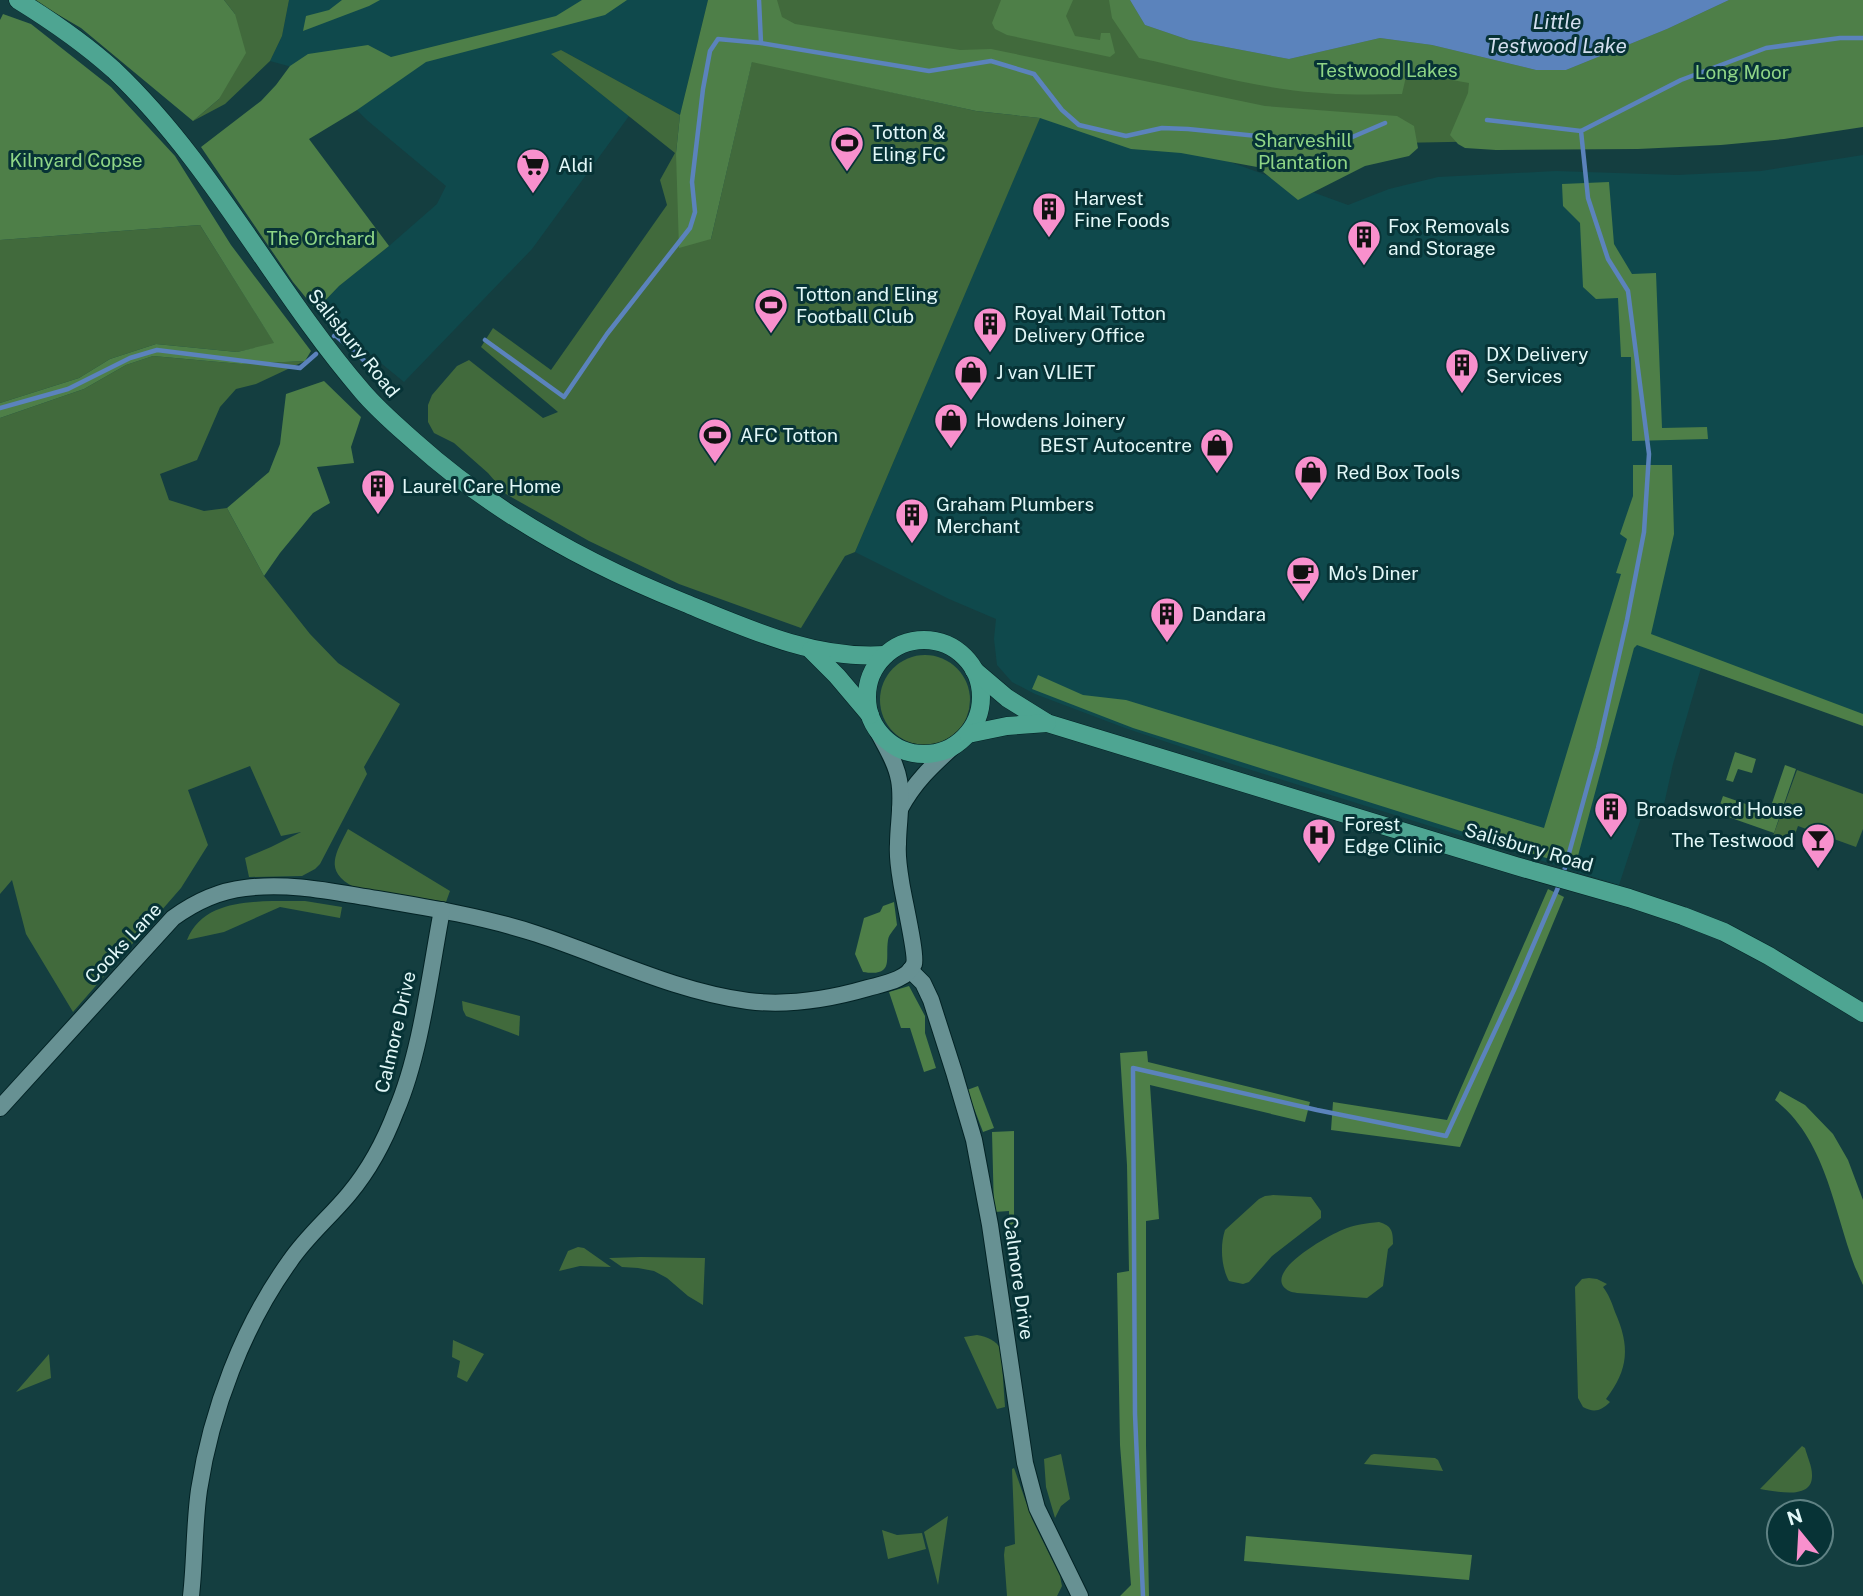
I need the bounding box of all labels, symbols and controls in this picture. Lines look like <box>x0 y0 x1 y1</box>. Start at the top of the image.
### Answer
water label: Little Testwood Lake <box>1487 9 1627 58</box>
park label: Testwood Lakes <box>1316 59 1458 81</box>
park label: Long Moor <box>1695 61 1789 83</box>
place label: Totton & Eling FC <box>872 121 946 165</box>
sports icon: Totton & Eling FC <box>828 124 866 173</box>
park label: Sharveshill Plantation <box>1254 129 1352 173</box>
supermarket icon: Aldi <box>514 146 552 195</box>
park label: Kilnyard Copse <box>9 149 143 171</box>
place label: Aldi <box>558 154 593 176</box>
place label: Harvest Fine Foods <box>1074 187 1170 231</box>
building icon: Harvest Fine Foods <box>1030 190 1068 239</box>
place label: Fox Removals and Storage <box>1388 215 1510 259</box>
building icon: Fox Removals and Storage <box>1345 218 1383 267</box>
park label: The Orchard <box>267 227 375 249</box>
place label: Totton and Eling Football Club <box>796 283 939 327</box>
street label: Salisbury Road <box>304 284 404 402</box>
sports icon: Totton and Eling Football Club <box>752 286 790 335</box>
place label: Royal Mail Totton Delivery Office <box>1014 302 1166 346</box>
building icon: Royal Mail Totton Delivery Office <box>971 305 1009 354</box>
place label: DX Delivery Services <box>1486 343 1589 387</box>
building icon: DX Delivery Services <box>1443 346 1481 395</box>
shop icon: J van VLIET <box>952 353 990 402</box>
place label: J van VLIET <box>996 361 1095 383</box>
shop icon: Howdens Joinery <box>932 401 970 450</box>
place label: Howdens Joinery <box>976 409 1125 431</box>
sports icon: AFC Totton <box>696 416 734 465</box>
place label: AFC Totton <box>740 424 838 446</box>
shop icon: BEST Autocentre <box>1198 426 1236 475</box>
place label: BEST Autocentre <box>1040 434 1192 456</box>
shop icon: Red Box Tools <box>1292 453 1330 502</box>
place label: Red Box Tools <box>1336 461 1460 483</box>
building icon: Laurel Care Home <box>359 467 397 516</box>
place label: Laurel Care Home <box>402 475 561 497</box>
place label: Graham Plumbers Merchant <box>936 493 1094 537</box>
building icon: Graham Plumbers Merchant <box>893 496 931 545</box>
cafe icon: Mo's Diner <box>1284 554 1322 603</box>
place label: Mo's Diner <box>1328 562 1419 584</box>
building icon: Dandara <box>1148 595 1186 644</box>
place label: Dandara <box>1192 603 1266 625</box>
building icon: Broadsword House <box>1592 790 1630 839</box>
place label: Broadsword House <box>1636 798 1803 820</box>
place label: Forest Edge Clinic <box>1344 813 1443 857</box>
hospital icon: Forest Edge Clinic <box>1300 816 1338 865</box>
street label: Salisbury Road <box>1462 818 1596 876</box>
bar icon: The Testwood <box>1799 821 1837 870</box>
place label: The Testwood <box>1672 829 1794 851</box>
street label: Cooks Lane <box>80 898 166 988</box>
street label: Calmore Drive <box>370 969 420 1095</box>
street label: Calmore Drive <box>999 1215 1039 1341</box>
north arrow <box>1765 1498 1835 1568</box>
text: N <box>1784 1504 1805 1530</box>

